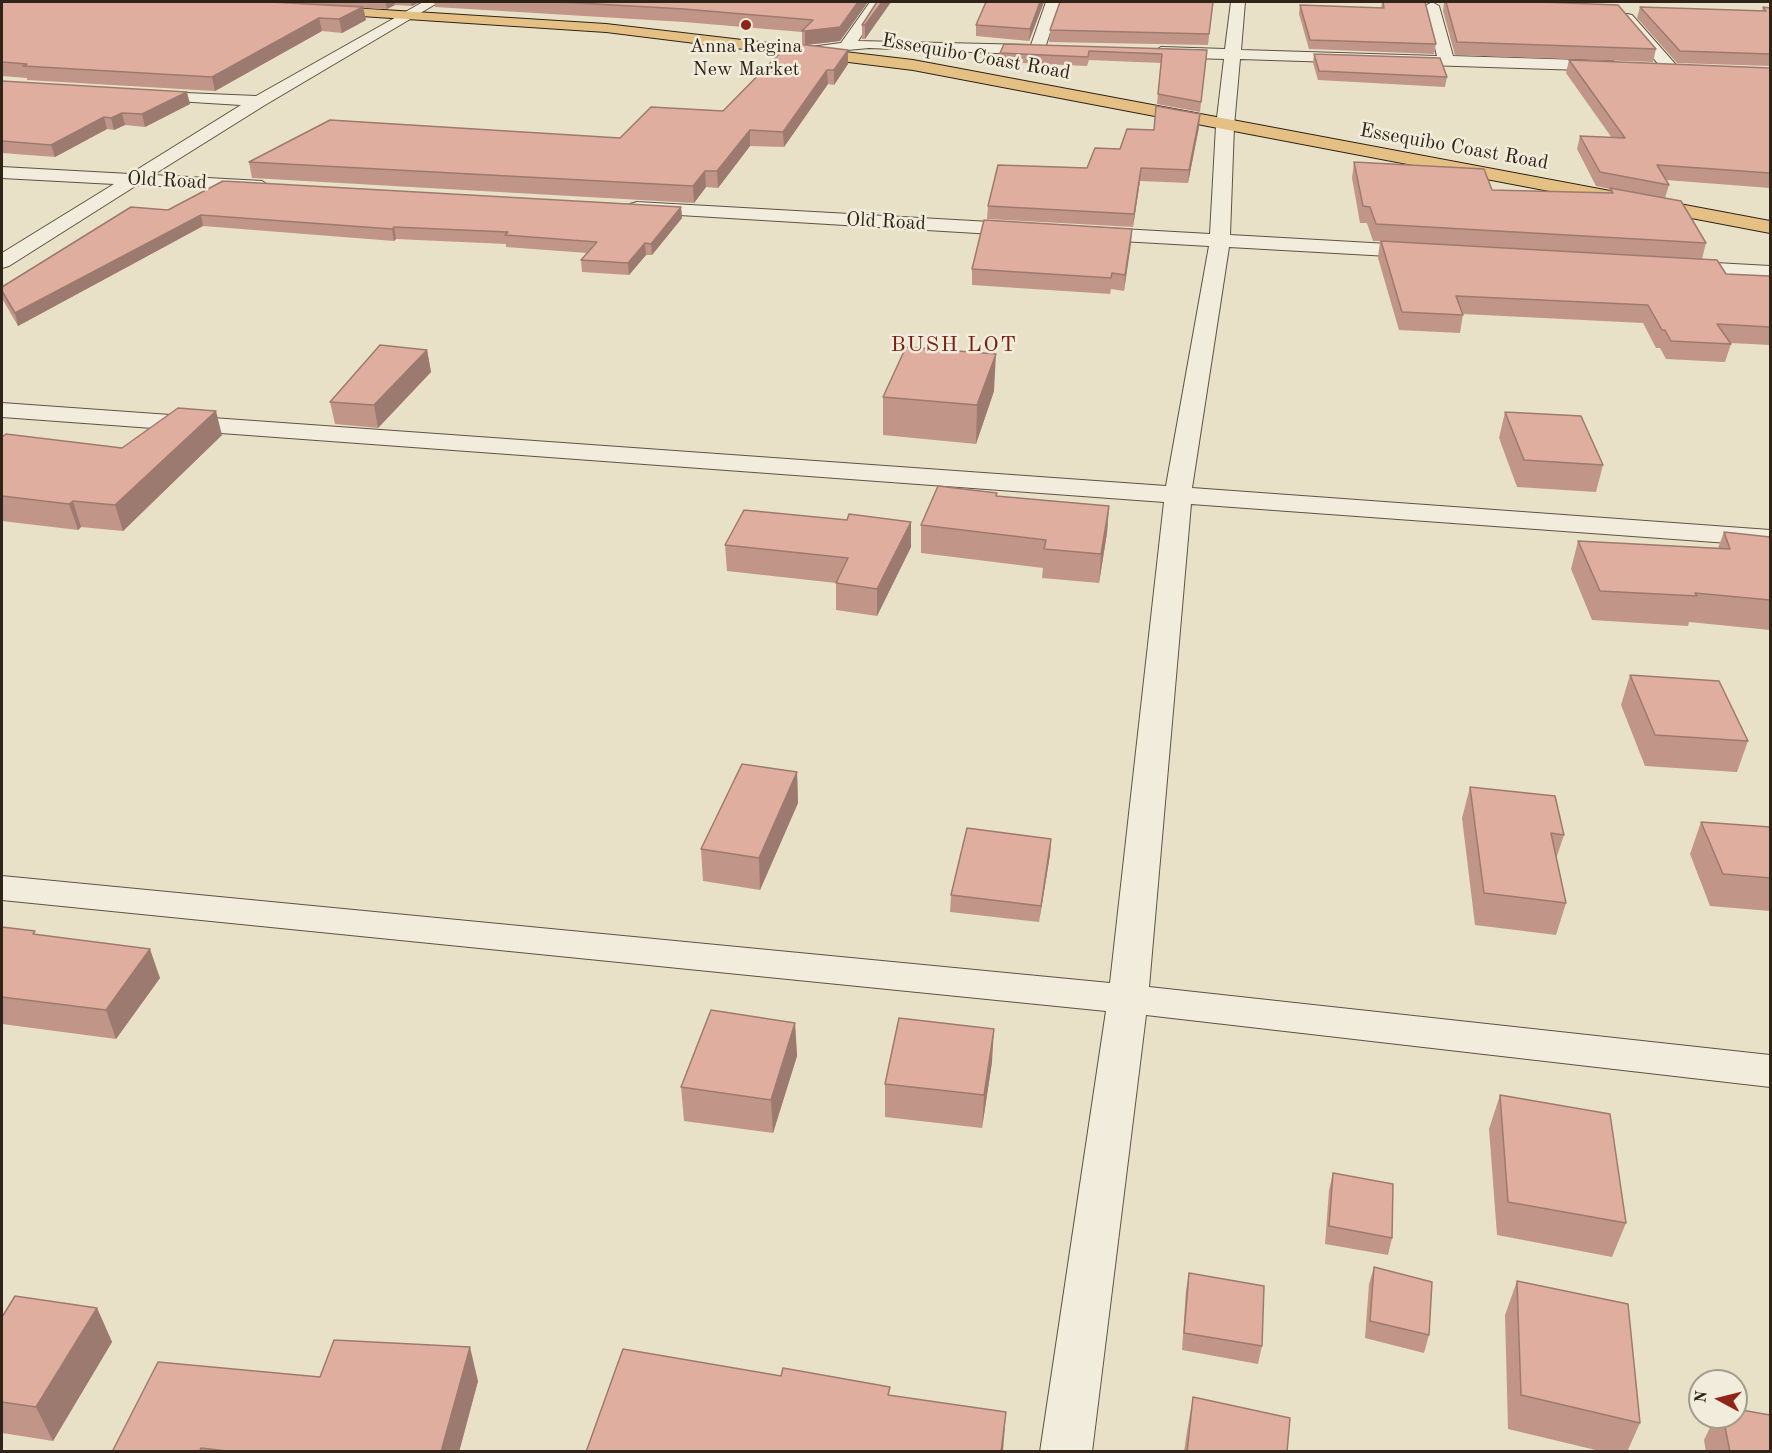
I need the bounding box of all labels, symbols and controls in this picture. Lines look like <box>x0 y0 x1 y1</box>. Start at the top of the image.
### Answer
marker: Anna Regina New Market <box>739 18 753 32</box>
street label: Essequibo Coast Road <box>880 29 1072 85</box>
place label: Anna Regina New Market <box>690 35 802 82</box>
street label: Essequibo Coast Road <box>1358 119 1550 175</box>
street label: Old Road <box>126 167 208 195</box>
street label: Old Road <box>845 208 927 236</box>
district label: BUSH LOT <box>891 332 1017 358</box>
north arrow <box>1688 1369 1748 1429</box>
text: N <box>1693 1390 1711 1404</box>

